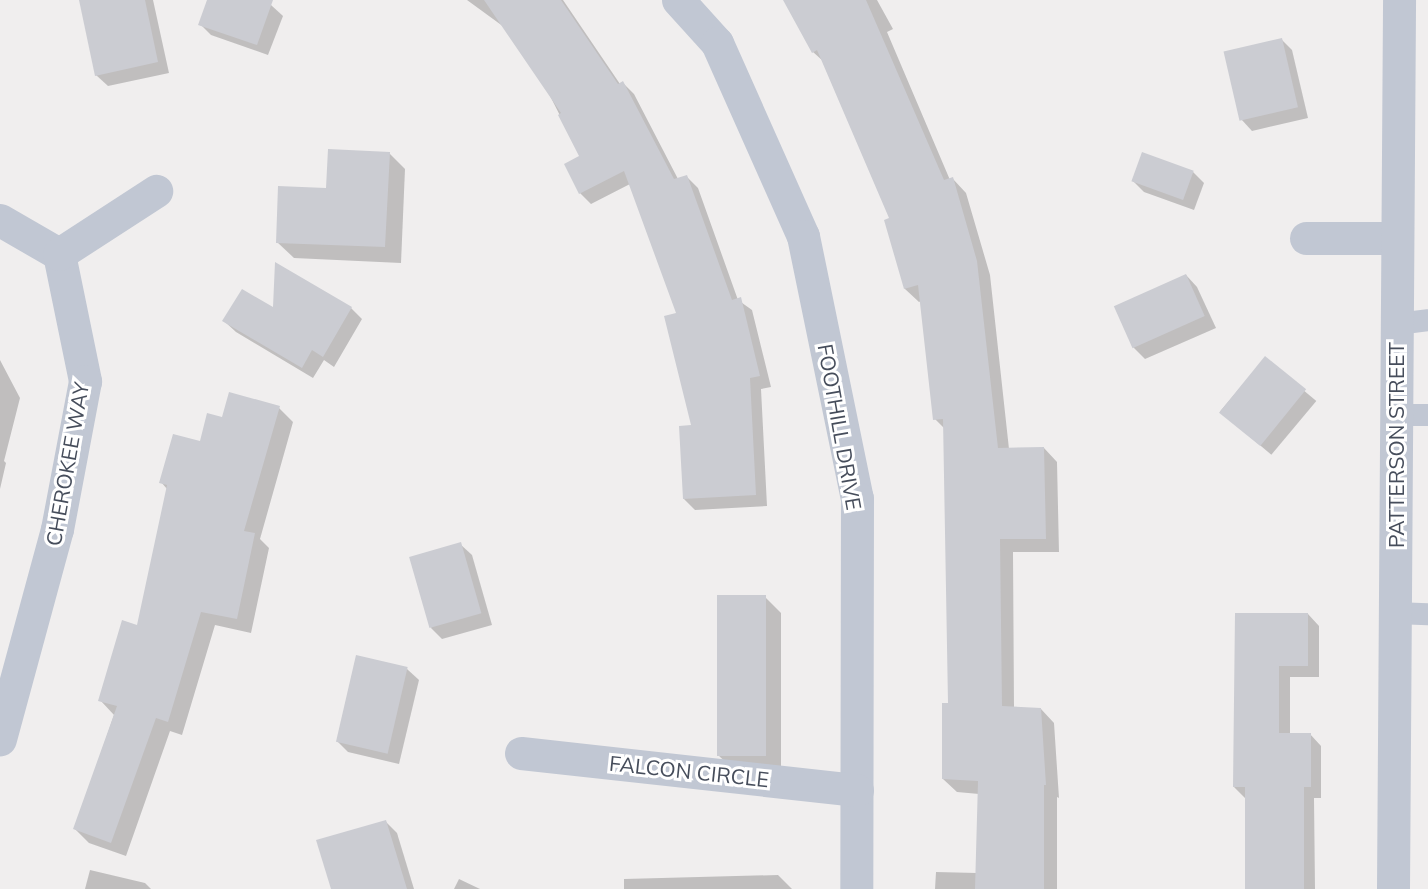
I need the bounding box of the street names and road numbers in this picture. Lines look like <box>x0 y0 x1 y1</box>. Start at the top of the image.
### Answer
street label: FOOTHILL DRIVE <box>813 342 867 512</box>
street label: PATTERSON STREET <box>1383 342 1409 548</box>
street label: CHEROKEE WAY <box>40 380 94 548</box>
street label: FALCON CIRCLE <box>608 750 770 792</box>

